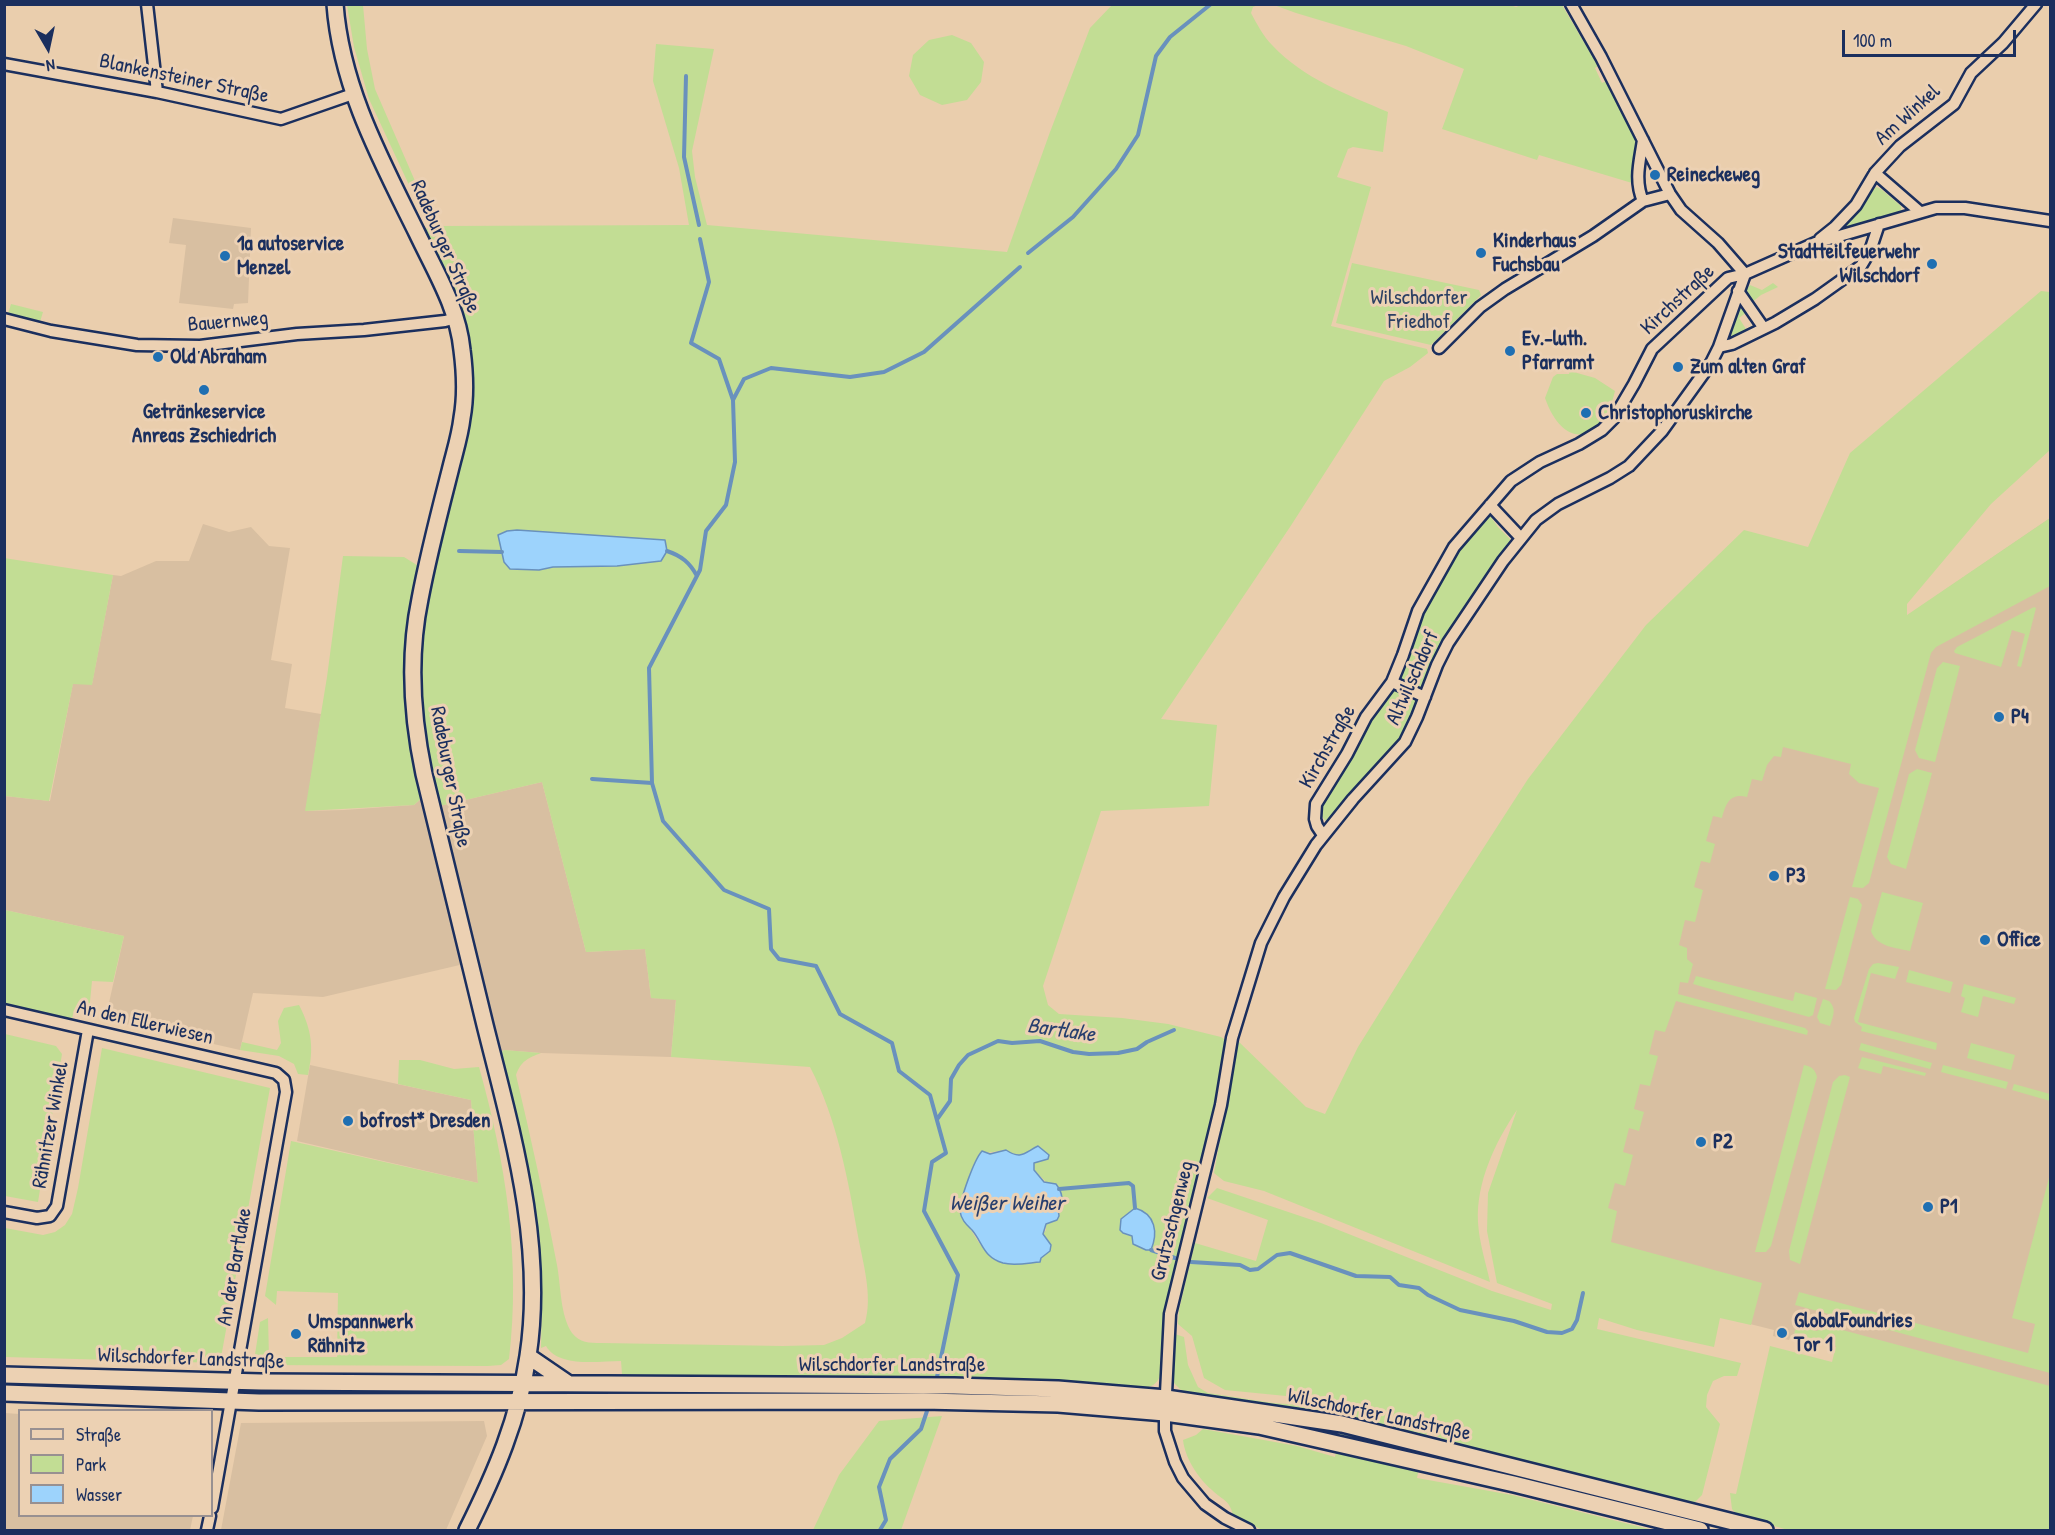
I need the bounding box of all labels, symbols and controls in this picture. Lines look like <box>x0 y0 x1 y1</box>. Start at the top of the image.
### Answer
north arrow <box>18 18 78 78</box>
scale bar <box>1845 18 2019 56</box>
text: 100 m <box>1853 28 1892 53</box>
street label: Blankensteiner Straße <box>97 49 271 109</box>
text: N <box>45 54 57 77</box>
street label: Am Winkel <box>1870 79 1946 151</box>
place label: Reineckeweg <box>1667 162 1760 188</box>
marker: Reineckeweg <box>1648 168 1662 182</box>
street label: Radeburger Straße <box>404 177 486 317</box>
place label: Kinderhaus Fuchsbau <box>1493 228 1576 278</box>
place label: 1a autoservice Menzel <box>237 231 344 281</box>
place label: Stadtteilfeuerwehr Wilschdorf <box>1778 239 1920 289</box>
marker: Kinderhaus Fuchsbau <box>1474 246 1488 260</box>
marker: 1a autoservice Menzel <box>218 249 232 263</box>
marker: Stadtteilfeuerwehr Wilschdorf <box>1925 257 1939 271</box>
street label: Kirchstraße <box>1636 259 1720 341</box>
park label: Wilschdorfer Friedhof <box>1371 285 1467 335</box>
street label: Bauernweg <box>187 306 269 338</box>
place label: Ev.-luth. Pfarramt <box>1522 326 1594 376</box>
place label: Old Abraham <box>170 344 267 370</box>
marker: Ev.-luth. Pfarramt <box>1503 344 1517 358</box>
marker: Old Abraham <box>151 350 165 364</box>
place label: Zum alten Graf <box>1690 354 1806 380</box>
marker: Zum alten Graf <box>1671 360 1685 374</box>
marker: Getränkeservice Anreas Zschiedrich <box>197 383 211 397</box>
place label: Getränkeservice Anreas Zschiedrich <box>132 399 276 449</box>
place label: Christophoruskirche <box>1598 400 1753 426</box>
marker: Christophoruskirche <box>1579 406 1593 420</box>
street label: Altwilschdorf <box>1381 627 1445 729</box>
street label: Kirchstraße <box>1294 701 1362 793</box>
place label: P4 <box>2011 704 2029 730</box>
street label: Radeburger Straße <box>424 705 476 849</box>
marker: P4 <box>1992 710 2006 724</box>
place label: P3 <box>1786 863 1806 889</box>
marker: P3 <box>1767 869 1781 883</box>
place label: Office <box>1997 927 2041 953</box>
marker: Office <box>1978 933 1992 947</box>
street label: An den Ellerwiesen <box>74 995 216 1051</box>
water label: Bartlake <box>1025 1013 1097 1049</box>
street label: Rähnitzer Winkel <box>27 1060 75 1190</box>
place label: bofrost* Dresden <box>360 1108 490 1134</box>
marker: bofrost* Dresden <box>341 1114 355 1128</box>
place label: P2 <box>1713 1129 1733 1155</box>
marker: P2 <box>1694 1135 1708 1149</box>
street label: Grutzschgenweg <box>1146 1159 1200 1283</box>
water label: Weißer Weiher <box>950 1191 1064 1217</box>
place label: P1 <box>1940 1194 1958 1220</box>
marker: P1 <box>1921 1200 1935 1214</box>
street label: An der Bartlake <box>212 1206 258 1328</box>
place label: GlobalFoundries Tor 1 <box>1794 1308 1912 1358</box>
place label: Umspannwerk Rähnitz <box>308 1309 413 1359</box>
marker: GlobalFoundries Tor 1 <box>1775 1326 1789 1340</box>
marker: Umspannwerk Rähnitz <box>289 1327 303 1341</box>
street label: Wilschdorfer Landstraße <box>97 1343 285 1375</box>
street label: Wilschdorfer Landstraße <box>799 1352 985 1378</box>
street label: Wilschdorfer Landstraße <box>1285 1383 1473 1447</box>
legend <box>18 1409 213 1517</box>
text: Straße <box>76 1422 121 1447</box>
text: Park <box>76 1452 106 1477</box>
text: Wasser <box>76 1482 122 1507</box>

